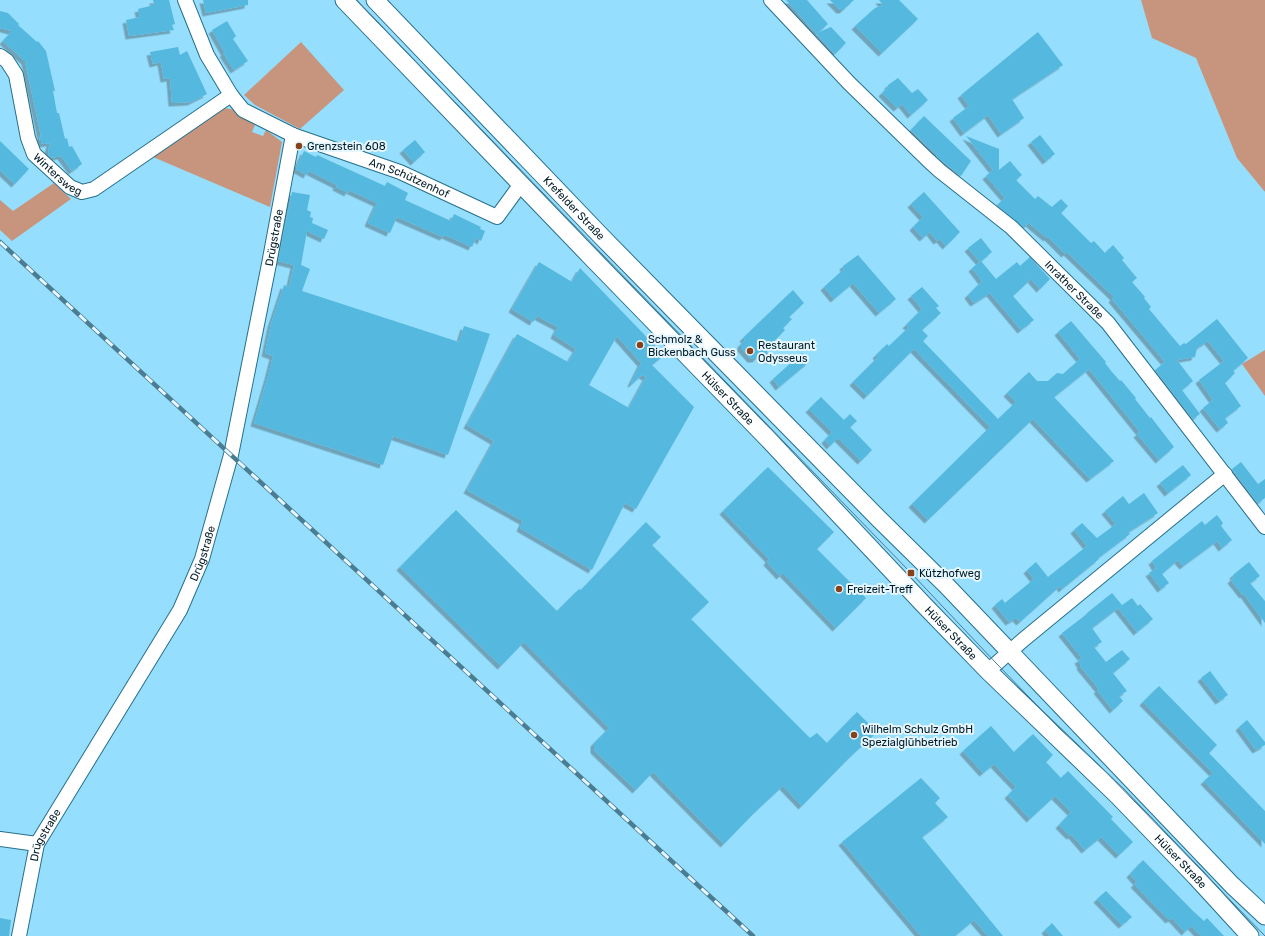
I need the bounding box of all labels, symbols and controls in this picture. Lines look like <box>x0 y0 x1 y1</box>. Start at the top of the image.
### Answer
place label: Grenzstein 608 <box>307 140 386 153</box>
marker: Grenzstein 608 <box>294 141 304 151</box>
street label: Wintersweg <box>31 150 84 198</box>
street label: Am Schützenhof <box>367 155 452 201</box>
street label: Krefelder Straße <box>541 173 608 243</box>
street label: Drügstraße <box>262 208 286 267</box>
street label: Inrather Straße <box>1042 258 1106 322</box>
place label: Schmolz & Bickenbach Guss <box>648 333 736 359</box>
place label: Restaurant Odysseus <box>758 339 816 365</box>
marker: Schmolz & Bickenbach Guss <box>635 340 645 350</box>
marker: Restaurant Odysseus <box>745 346 755 356</box>
street label: Hülser Straße <box>699 368 757 427</box>
street label: Drügstraße <box>187 524 217 583</box>
place label: Kützhofweg <box>919 567 980 580</box>
marker: Kützhofweg <box>906 568 916 578</box>
place label: Freizeit-Treff <box>847 583 913 596</box>
marker: Freizeit-Treff <box>834 584 844 594</box>
street label: Hülser Straße <box>922 603 980 662</box>
place label: Wilhelm Schulz GmbH Spezialglühbetrieb <box>862 723 973 749</box>
marker: Wilhelm Schulz GmbH Spezialglühbetrieb <box>849 730 859 740</box>
street label: Drügstraße <box>27 806 63 863</box>
street label: Hülser Straße <box>1152 832 1210 891</box>

